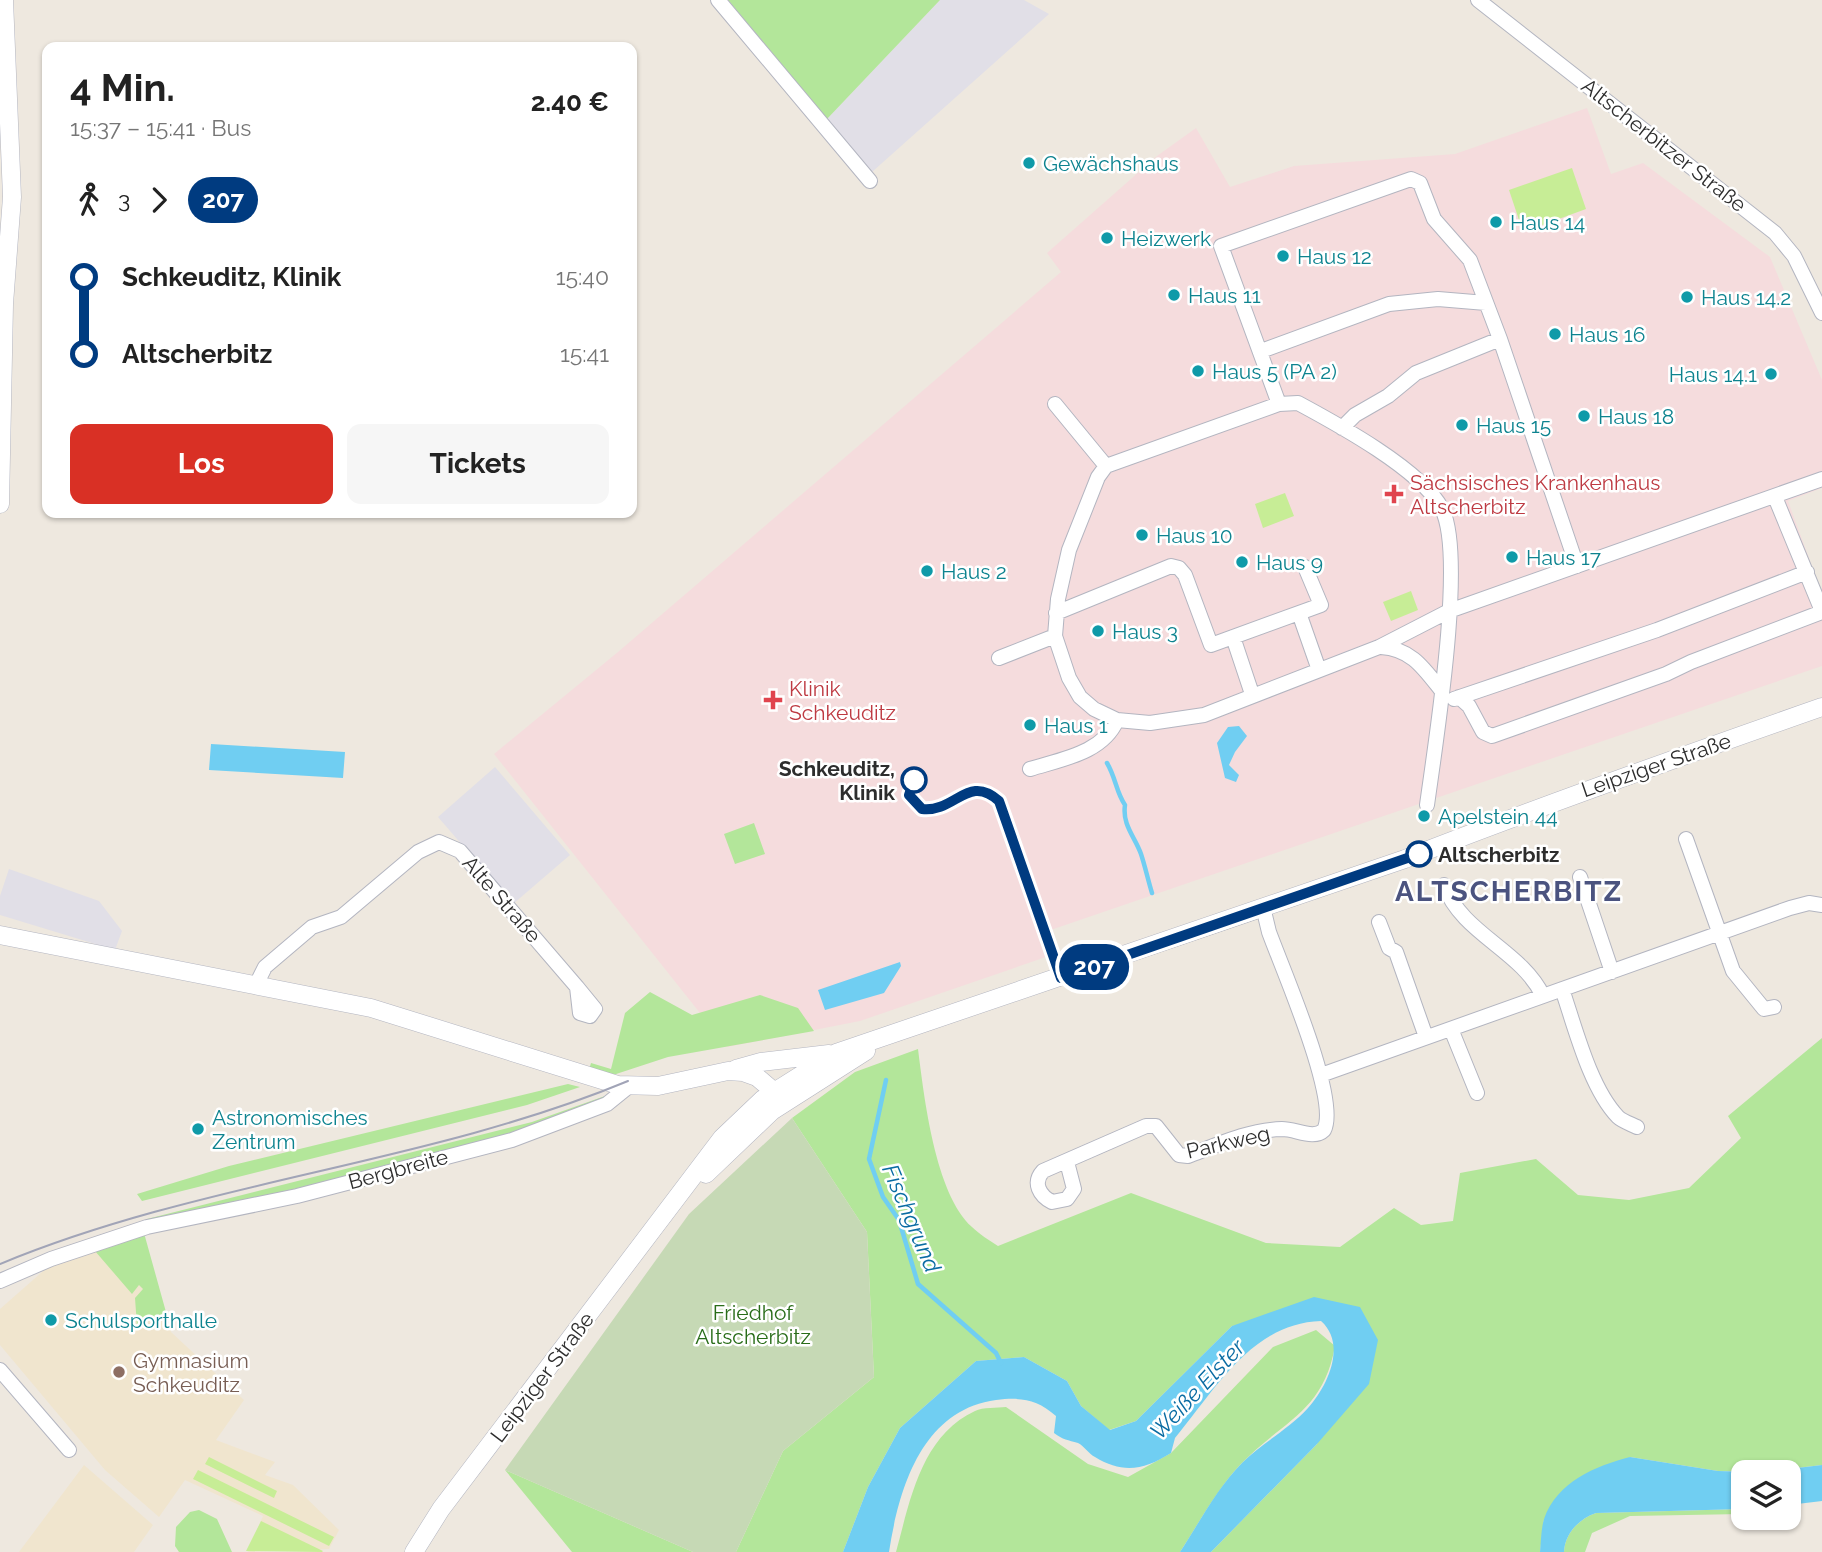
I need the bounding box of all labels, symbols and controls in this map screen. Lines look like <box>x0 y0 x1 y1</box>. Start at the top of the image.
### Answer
text: 4 Min. <box>70 65 175 110</box>
street label: Altscherbitzer Straße <box>1577 73 1751 217</box>
text: 2.40 € <box>531 87 609 117</box>
text: 15:37 – 15:41 · Bus <box>70 114 251 141</box>
place label: Gewächshaus <box>1043 151 1179 176</box>
marker: Gewächshaus <box>1021 155 1037 171</box>
icon: walk <box>70 181 108 219</box>
icon: forward <box>140 181 178 219</box>
text: 207 <box>202 185 244 214</box>
text: 3 <box>118 186 130 213</box>
place label: Haus 14 <box>1510 210 1585 235</box>
marker: Haus 14 <box>1488 214 1504 230</box>
place label: Heizwerk <box>1121 226 1211 251</box>
marker: Heizwerk <box>1099 230 1115 246</box>
place label: Haus 12 <box>1297 244 1372 269</box>
marker: Haus 12 <box>1275 248 1291 264</box>
text: Schkeuditz, Klinik <box>122 262 341 292</box>
text: 15:40 <box>556 263 609 290</box>
place label: Haus 11 <box>1188 283 1261 308</box>
place label: Haus 14.2 <box>1701 285 1791 310</box>
marker: Haus 11 <box>1166 287 1182 303</box>
marker: Haus 14.2 <box>1679 289 1695 305</box>
place label: Haus 16 <box>1569 322 1645 347</box>
marker: Haus 16 <box>1547 326 1563 342</box>
text: Altscherbitz <box>122 339 272 369</box>
text: 15:41 <box>560 340 609 367</box>
place label: Haus 5 (PA 2) <box>1212 359 1337 384</box>
place label: Haus 14.1 <box>1669 362 1757 387</box>
marker: Haus 5 (PA 2) <box>1190 363 1206 379</box>
marker: Haus 14.1 <box>1763 366 1779 382</box>
place label: Haus 18 <box>1598 404 1674 429</box>
marker: Haus 18 <box>1576 408 1592 424</box>
place label: Haus 15 <box>1476 413 1551 438</box>
marker: Haus 15 <box>1454 417 1470 433</box>
button: Los <box>70 424 333 504</box>
button: Tickets <box>347 424 609 504</box>
place label: Sächsisches Krankenhaus Altscherbitz <box>1410 470 1660 519</box>
marker: Sächsisches Krankenhaus Altscherbitz <box>1384 484 1404 504</box>
place label: Haus 10 <box>1156 523 1233 548</box>
marker: Haus 10 <box>1134 527 1150 543</box>
place label: Haus 17 <box>1526 545 1602 570</box>
marker: Haus 17 <box>1504 549 1520 565</box>
place label: Haus 9 <box>1256 550 1323 575</box>
marker: Haus 9 <box>1234 554 1250 570</box>
place label: Haus 2 <box>941 559 1007 584</box>
marker: Haus 2 <box>919 563 935 579</box>
place label: Haus 3 <box>1112 619 1178 644</box>
marker: Haus 3 <box>1090 623 1106 639</box>
place label: Klinik Schkeuditz <box>789 676 896 725</box>
marker: Klinik Schkeuditz <box>763 690 783 710</box>
place label: Haus 1 <box>1044 713 1108 738</box>
marker: Haus 1 <box>1022 717 1038 733</box>
street label: Leipziger Straße <box>1578 728 1734 802</box>
place label: Schkeuditz, Klinik <box>779 756 895 805</box>
marker: Schkeuditz, Klinik <box>901 767 927 793</box>
place label: Apelstein 44 <box>1438 804 1558 829</box>
marker: Apelstein 44 <box>1416 808 1432 824</box>
marker: Altscherbitz <box>1406 841 1432 867</box>
place label: Altscherbitz <box>1438 842 1559 867</box>
street label: Alte Straße <box>458 851 546 947</box>
district label: ALTSCHERBITZ <box>1395 875 1623 908</box>
line badge: 207 <box>1054 944 1134 990</box>
text: 207 <box>1073 952 1115 981</box>
place label: Astronomisches Zentrum <box>212 1105 368 1154</box>
street label: Parkweg <box>1184 1120 1272 1164</box>
marker: Astronomisches Zentrum <box>190 1121 206 1137</box>
street label: Bergbreite <box>345 1144 451 1194</box>
water label: Fischgrund <box>877 1160 947 1277</box>
park label: Friedhof Altscherbitz <box>695 1300 811 1349</box>
street label: Leipziger Straße <box>485 1307 599 1447</box>
place label: Schulsporthalle <box>65 1308 217 1333</box>
marker: Schulsporthalle <box>43 1312 59 1328</box>
water label: Weiße Elster <box>1144 1333 1251 1444</box>
place label: Gymnasium Schkeuditz <box>133 1348 249 1397</box>
marker: Gymnasium Schkeuditz <box>111 1364 127 1380</box>
map controls <box>1731 1460 1801 1530</box>
button: layers <box>1731 1460 1801 1530</box>

